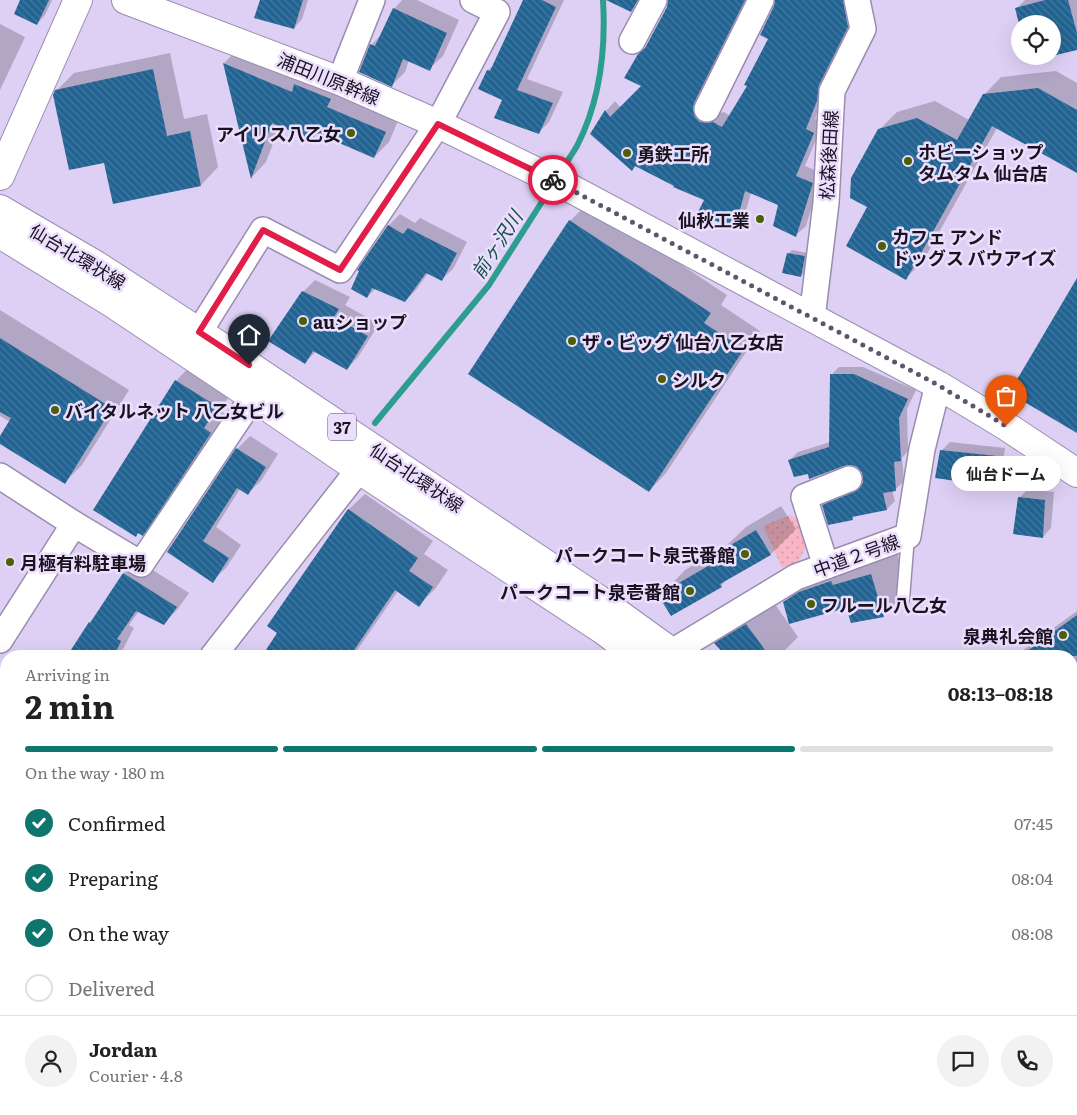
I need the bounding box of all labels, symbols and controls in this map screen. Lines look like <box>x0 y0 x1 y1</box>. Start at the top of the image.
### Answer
map controls <box>1011 15 1061 65</box>
button: locate <box>1011 15 1061 65</box>
street label: 浦田川原幹線 <box>274 45 384 111</box>
street label: 松森後田線 <box>812 109 844 201</box>
place label: アイリス八乙女 <box>216 120 341 147</box>
marker: アイリス八乙女 <box>345 127 357 139</box>
place label: ホビーショップ タムタム 仙台店 <box>918 138 1048 186</box>
place label: 勇鉄工所 <box>637 140 709 167</box>
marker: 勇鉄工所 <box>621 147 633 159</box>
courier <box>528 155 578 205</box>
marker: ホビーショップ タムタム 仙台店 <box>902 155 914 167</box>
icon: bike <box>539 166 567 194</box>
water label: 前ヶ沢川 <box>464 203 530 284</box>
place label: 仙秋工業 <box>678 206 750 233</box>
marker: 仙秋工業 <box>754 213 766 225</box>
street label: 仙台北環状線 <box>25 217 131 295</box>
place label: カフェ アンド ドッグス バウアイズ <box>892 223 1056 271</box>
marker: カフェ アンド ドッグス バウアイズ <box>876 240 888 252</box>
place label: auショップ <box>313 308 407 335</box>
pin <box>228 314 270 365</box>
marker: auショップ <box>297 315 309 327</box>
icon: home <box>235 321 263 349</box>
place label: ザ・ビッグ 仙台八乙女店 <box>582 328 784 355</box>
marker: ザ・ビッグ 仙台八乙女店 <box>566 335 578 347</box>
place label: シルク <box>672 366 726 393</box>
marker: シルク <box>656 373 668 385</box>
pin <box>985 375 1027 426</box>
icon: bag <box>992 382 1020 410</box>
place label: バイタルネット 八乙女ビル <box>65 397 284 424</box>
marker: バイタルネット 八乙女ビル <box>49 404 61 416</box>
road number: 37 <box>328 414 356 441</box>
street label: 仙台北環状線 <box>365 436 469 518</box>
callout: 仙台ドーム <box>951 456 1061 491</box>
text: 仙台ドーム <box>966 461 1046 485</box>
street label: 中道２号線 <box>809 527 903 583</box>
place label: パークコート泉弐番館 <box>555 541 735 568</box>
marker: パークコート泉弐番館 <box>739 548 751 560</box>
place label: 月極有料駐車場 <box>20 549 146 576</box>
marker: 月極有料駐車場 <box>4 556 16 568</box>
place label: パークコート泉壱番館 <box>500 578 680 605</box>
marker: パークコート泉壱番館 <box>684 585 696 597</box>
place label: フルール八乙女 <box>821 591 947 618</box>
marker: フルール八乙女 <box>805 598 817 610</box>
place label: 泉典礼会館 <box>963 622 1053 649</box>
marker: 泉典礼会館 <box>1057 629 1069 641</box>
text: Arriving in <box>25 662 110 686</box>
text: 08:13–08:18 <box>948 679 1053 707</box>
text: 2 min <box>25 681 114 729</box>
text: On the way · 180 m <box>25 760 165 784</box>
icon: check <box>25 809 53 837</box>
text: Confirmed <box>68 809 166 837</box>
text: 07:45 <box>1014 811 1053 835</box>
icon: check <box>25 864 53 892</box>
text: Preparing <box>68 864 158 892</box>
text: 08:04 <box>1012 866 1053 890</box>
icon: check <box>25 919 53 947</box>
text: On the way <box>68 919 169 947</box>
text: 08:08 <box>1012 921 1053 945</box>
text: Delivered <box>68 974 155 1002</box>
button: person <box>25 1035 77 1087</box>
text: Jordan <box>89 1035 158 1063</box>
button: chat <box>937 1035 989 1087</box>
button: phone <box>1001 1035 1053 1087</box>
text: Courier · 4.8 <box>89 1063 183 1087</box>

